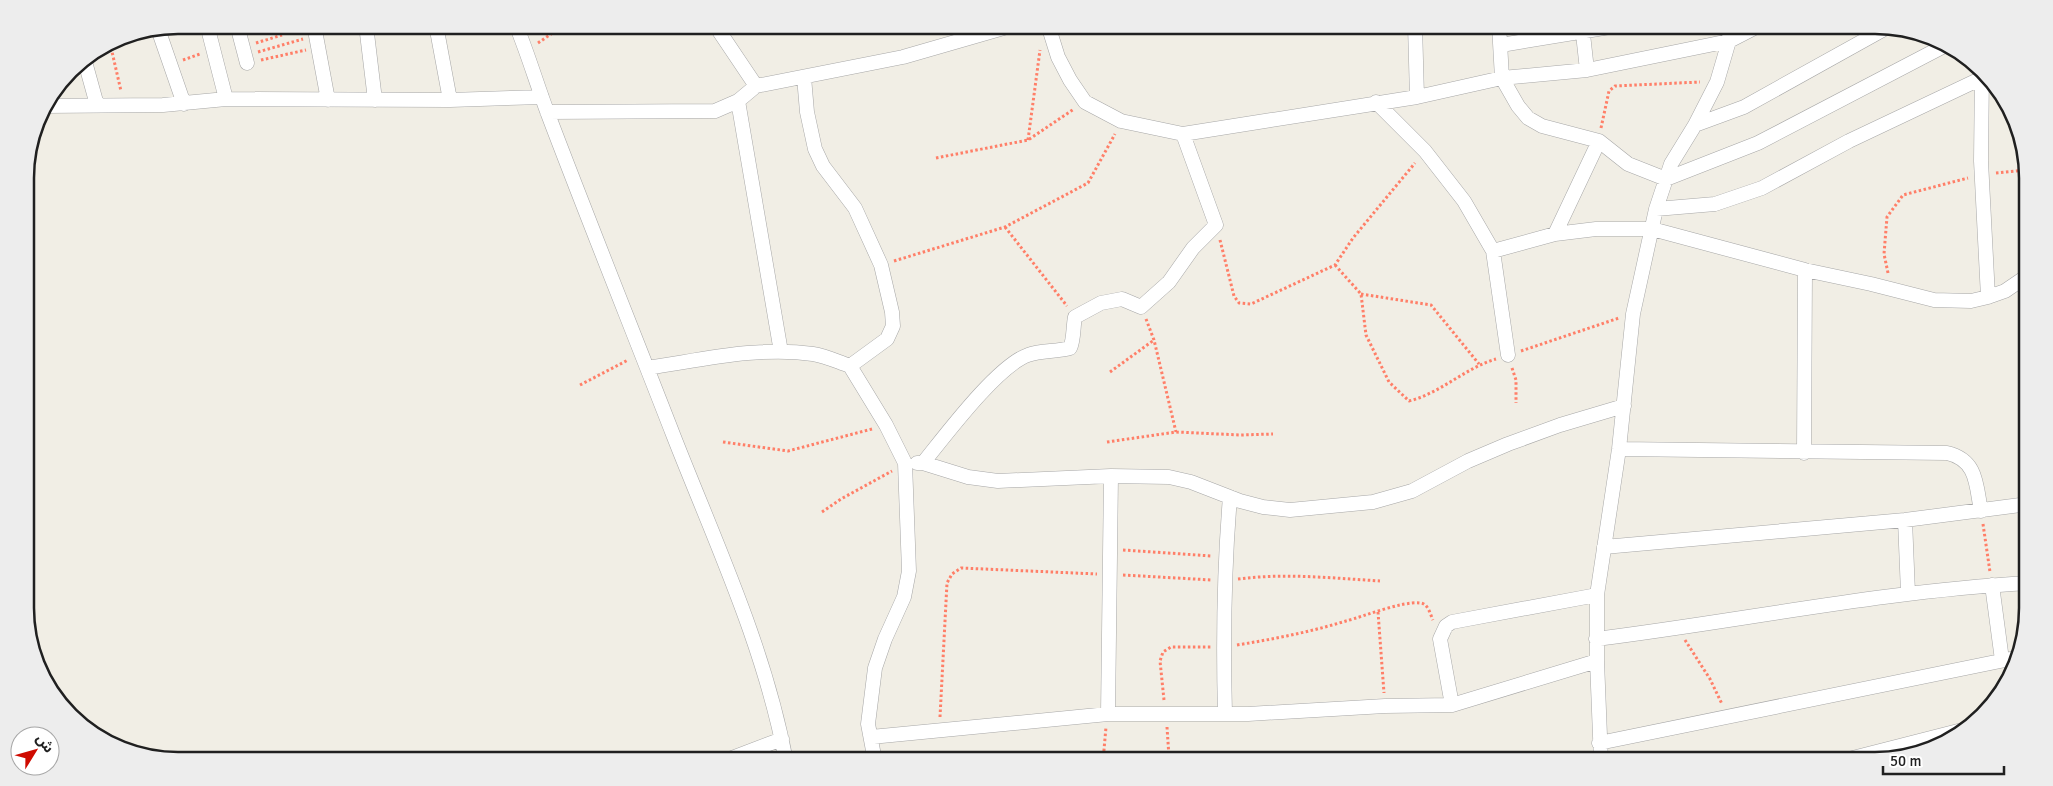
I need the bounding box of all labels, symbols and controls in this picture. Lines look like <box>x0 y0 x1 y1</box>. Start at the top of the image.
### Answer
north arrow <box>10 726 60 776</box>
text: ش <box>32 731 58 756</box>
scale bar <box>1883 744 2004 776</box>
text: 50 m <box>1890 752 1921 770</box>

